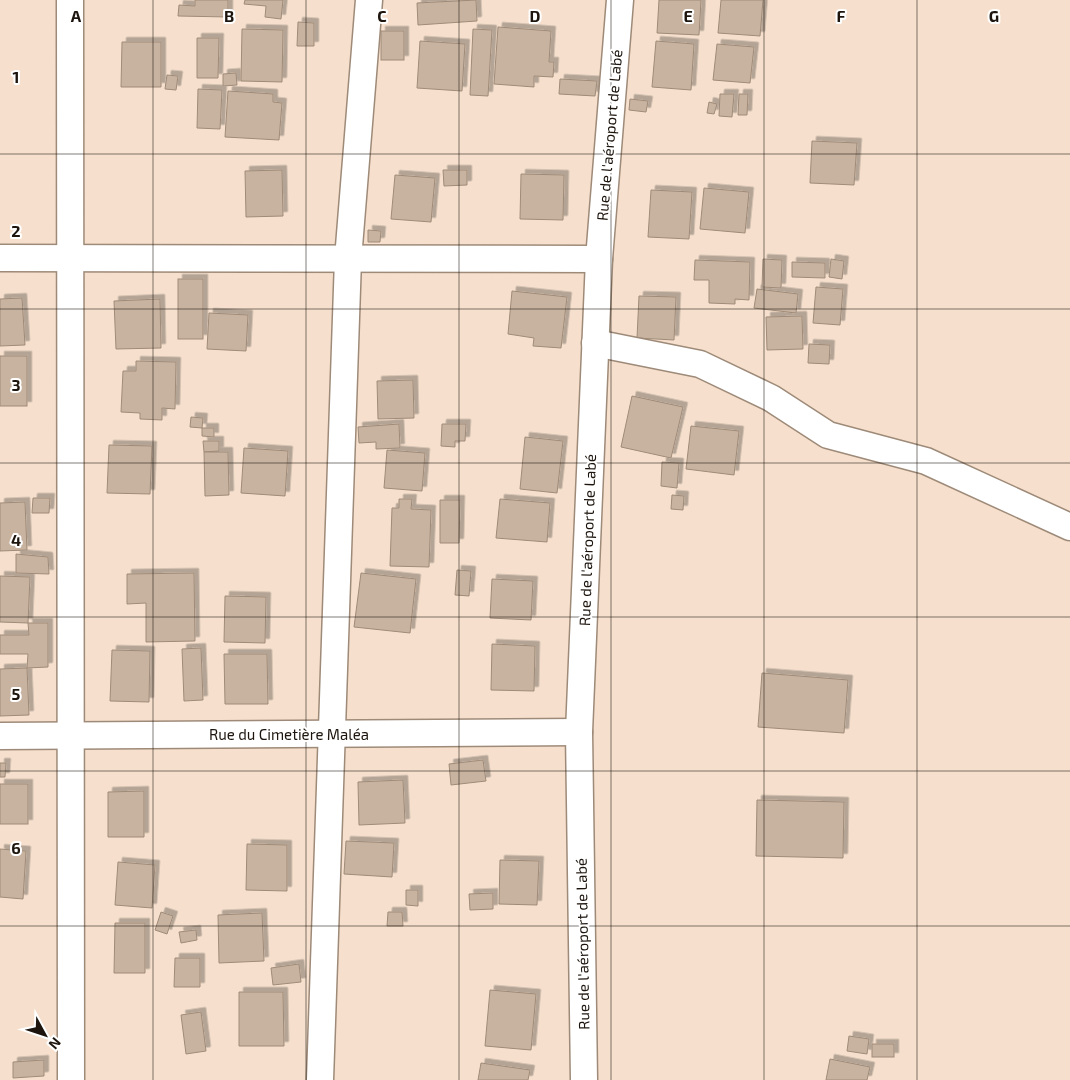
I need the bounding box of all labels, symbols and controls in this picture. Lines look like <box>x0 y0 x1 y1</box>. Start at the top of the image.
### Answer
text: A <box>71 6 82 25</box>
text: B <box>224 6 234 25</box>
text: C <box>377 6 387 25</box>
text: D <box>530 6 541 25</box>
text: E <box>683 6 693 25</box>
text: F <box>837 6 846 25</box>
text: G <box>989 6 999 25</box>
street label: Rue de l'aéroport de Labé <box>593 49 625 221</box>
text: 1 <box>13 67 19 86</box>
text: 2 <box>11 221 21 240</box>
text: 3 <box>11 375 21 394</box>
street label: Rue de l'aéroport de Labé <box>575 454 599 626</box>
text: 4 <box>11 530 21 549</box>
text: 5 <box>12 684 21 703</box>
street label: Rue du Cimetière Maléa <box>209 725 369 743</box>
text: 6 <box>11 838 21 857</box>
street label: Rue de l'aéroport de Labé <box>572 858 592 1030</box>
north arrow <box>20 1010 70 1060</box>
text: N <box>46 1034 65 1053</box>

